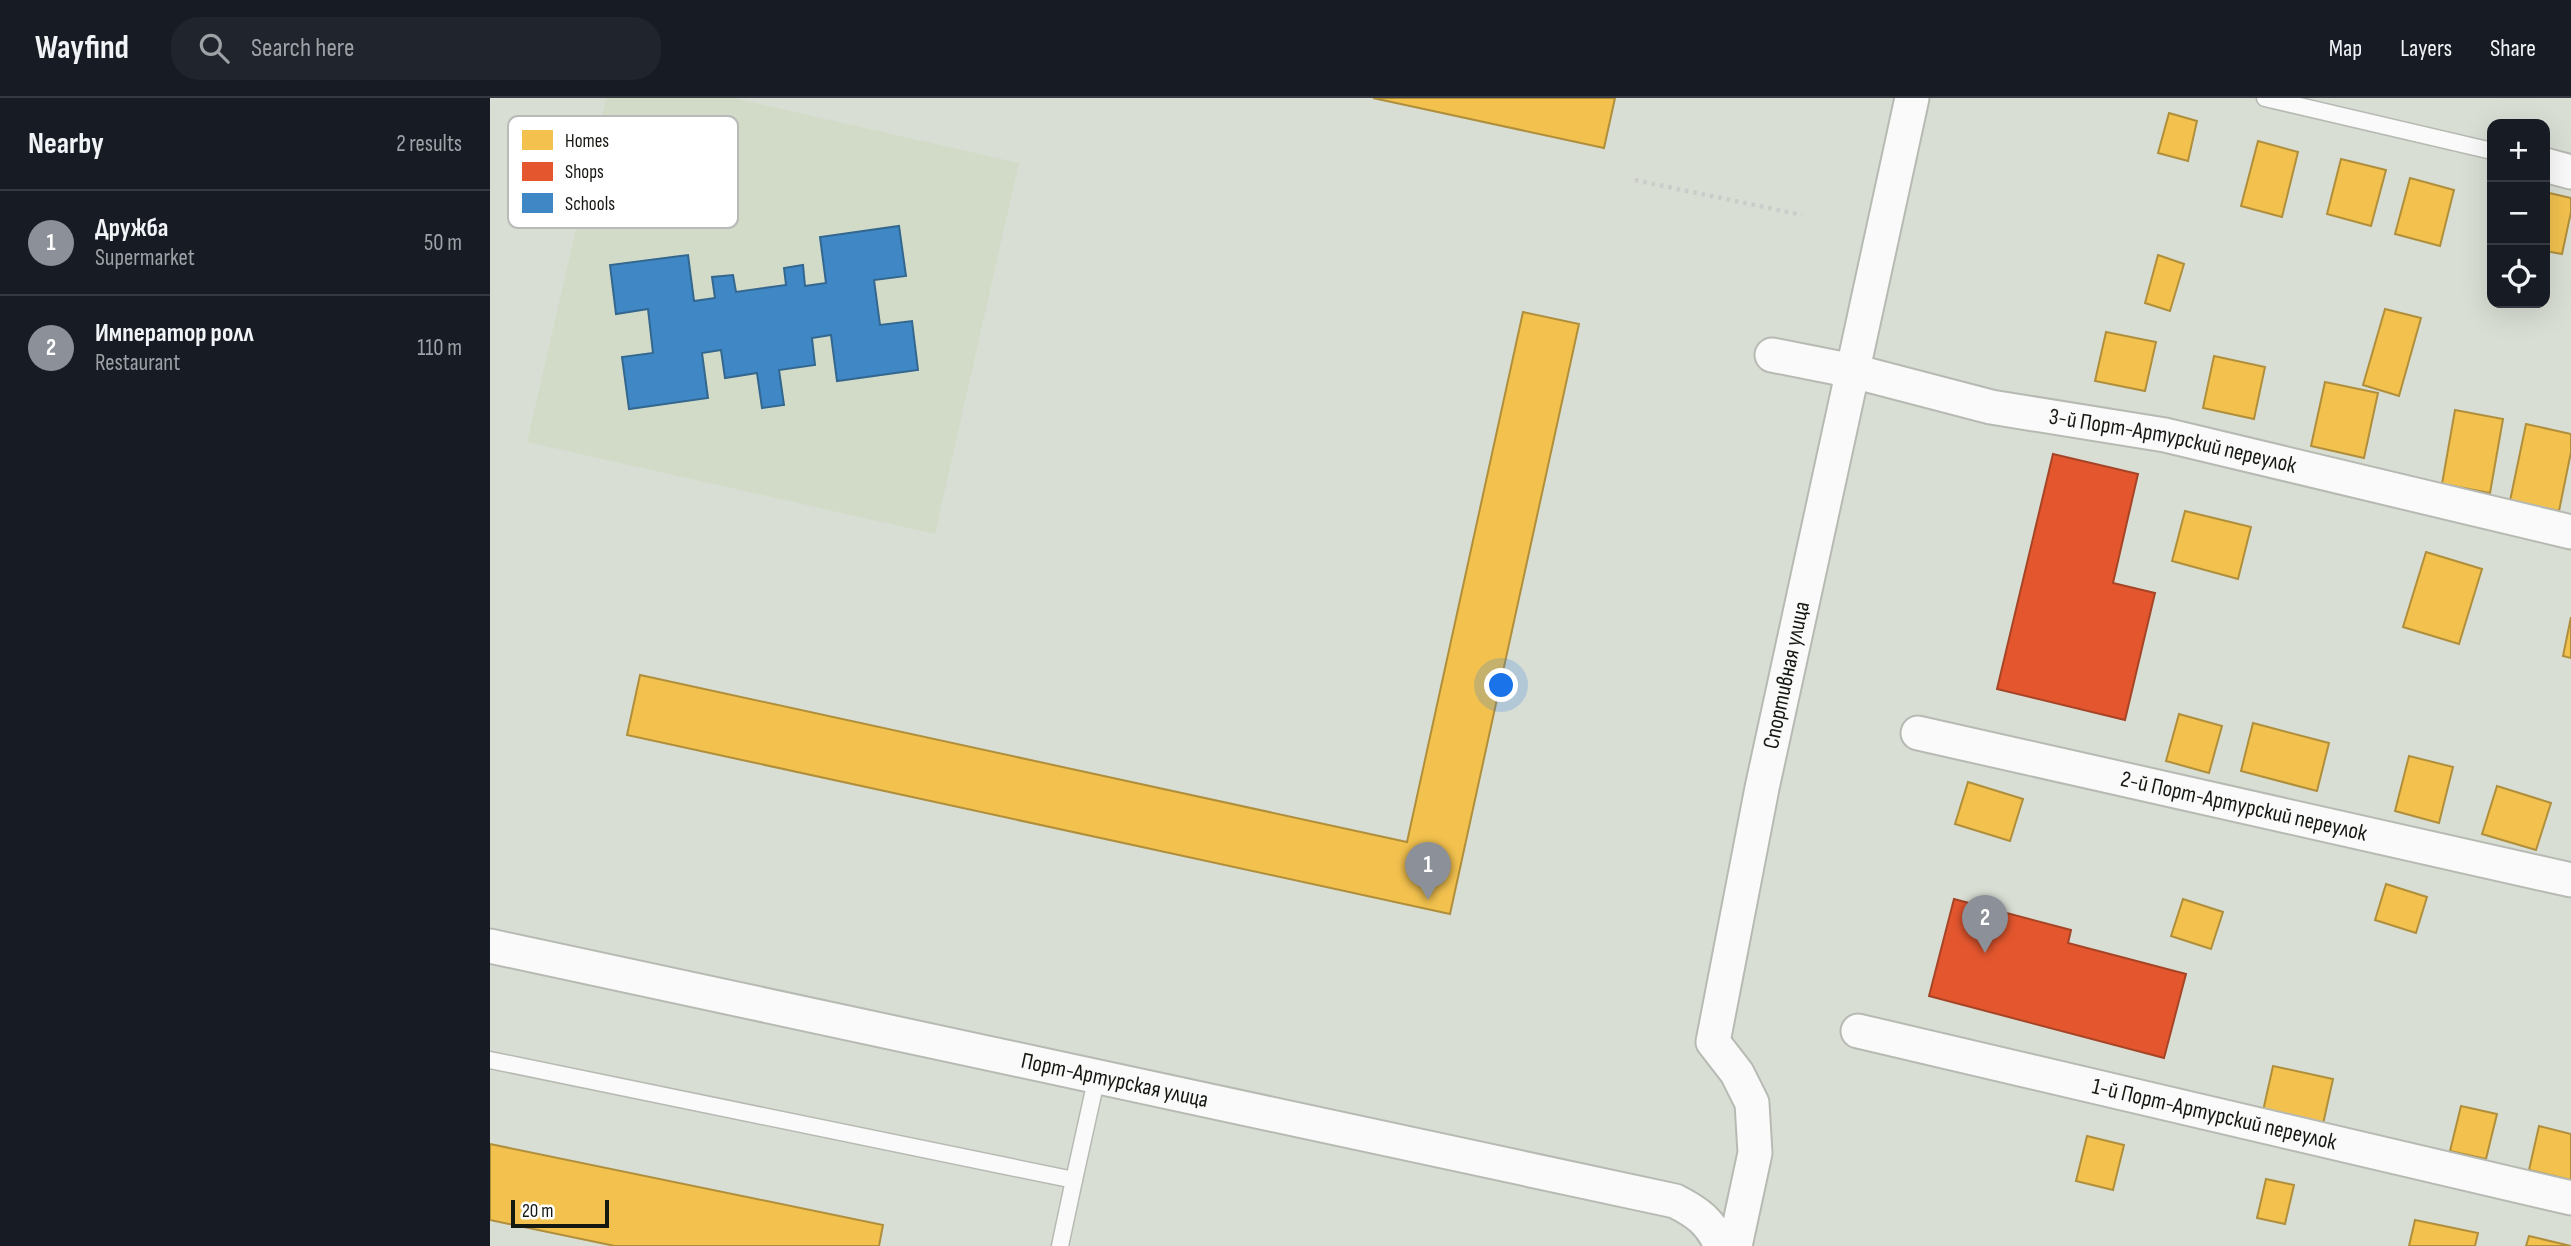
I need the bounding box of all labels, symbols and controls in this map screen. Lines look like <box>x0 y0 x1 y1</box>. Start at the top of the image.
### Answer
search box <box>171 17 661 80</box>
text: Wayfind <box>35 28 129 68</box>
icon: search <box>195 29 233 67</box>
text: Search here <box>251 33 354 64</box>
text: Map <box>2329 34 2362 63</box>
text: Layers <box>2400 34 2452 63</box>
text: Share <box>2490 34 2536 63</box>
legend <box>508 116 738 228</box>
map controls <box>2487 119 2550 308</box>
button: + <box>2487 119 2550 182</box>
text: Nearby <box>28 126 104 162</box>
text: 2 results <box>396 130 462 158</box>
text: Homes <box>565 130 609 153</box>
text: Shops <box>565 161 604 184</box>
button: − <box>2487 182 2550 245</box>
text: Schools <box>565 193 615 216</box>
text: Дружба <box>95 213 168 244</box>
text: 1 <box>46 229 56 257</box>
text: 50 m <box>424 229 462 257</box>
text: Supermarket <box>95 244 195 272</box>
button: locate <box>2487 245 2550 308</box>
text: Император ролл <box>95 318 254 349</box>
text: 2 <box>46 334 56 362</box>
text: 110 m <box>417 334 462 362</box>
text: Restaurant <box>95 349 180 377</box>
street label: 3-й Порт-Артурский переулок <box>2047 403 2299 480</box>
street label: Спортивная улица <box>1757 599 1816 752</box>
your location <box>1484 668 1518 702</box>
street label: 2-й Порт-Артурский переулок <box>2118 765 2370 848</box>
pin: 1 <box>1405 842 1451 900</box>
pin: 2 <box>1962 895 2008 953</box>
street label: Порт-Артурская улица <box>1018 1047 1211 1114</box>
street label: 1-й Порт-Артурский переулок <box>2089 1072 2340 1157</box>
scale bar <box>511 1197 609 1229</box>
text: 20 m <box>522 1200 554 1223</box>

